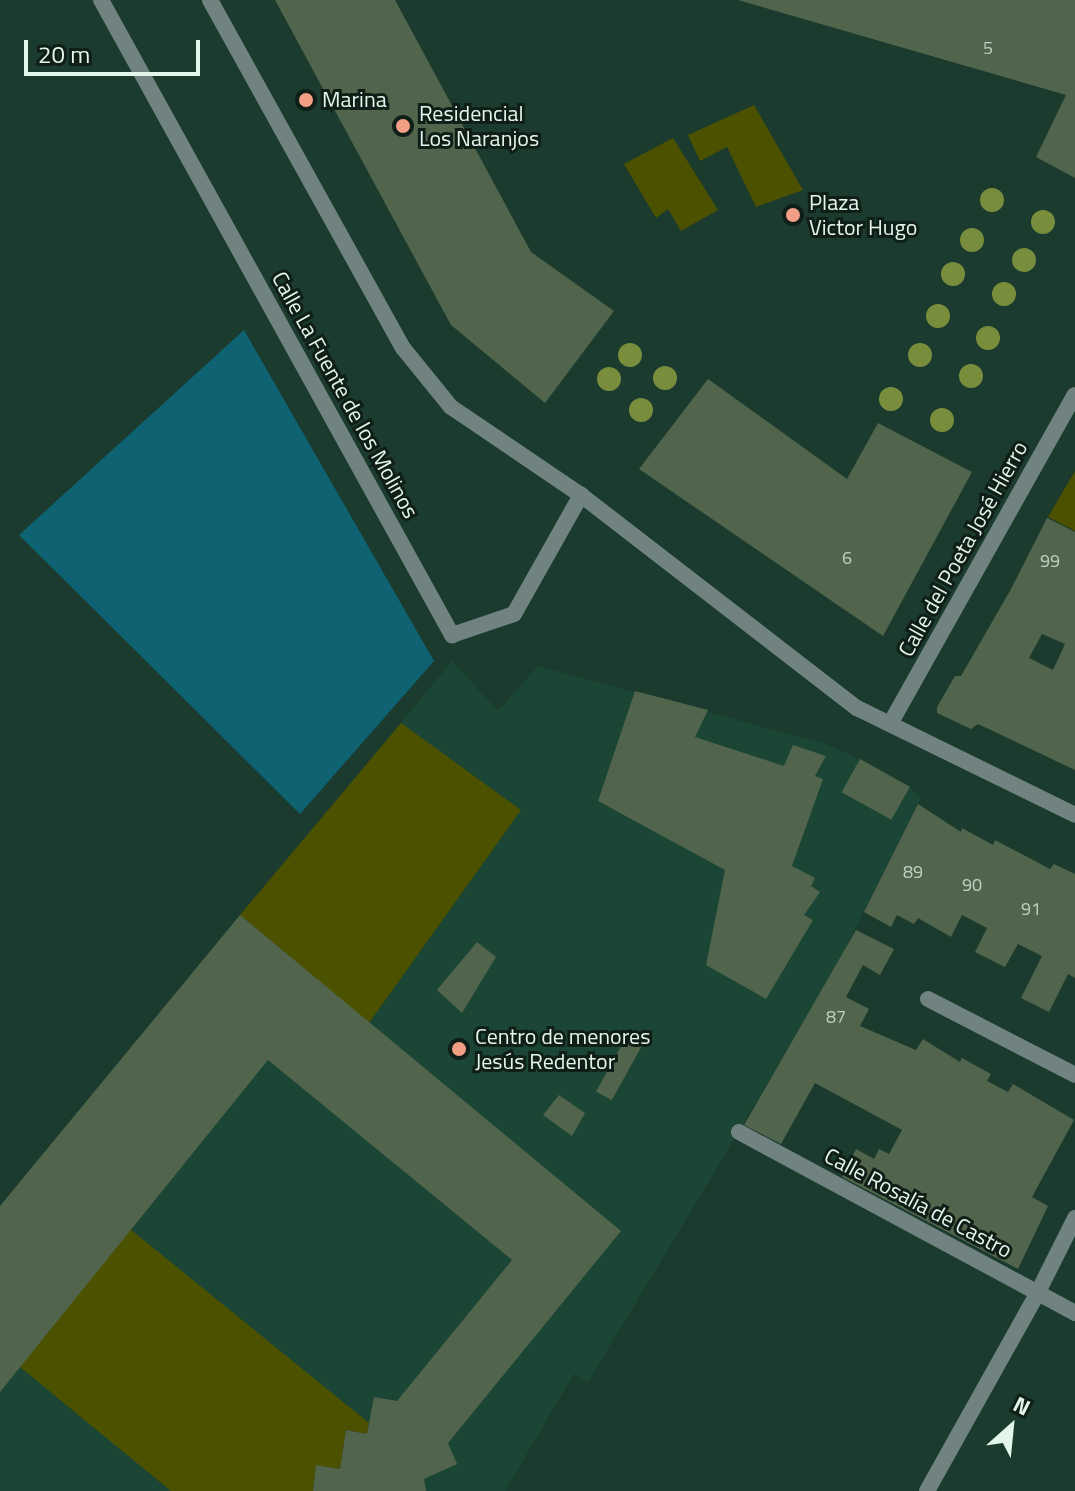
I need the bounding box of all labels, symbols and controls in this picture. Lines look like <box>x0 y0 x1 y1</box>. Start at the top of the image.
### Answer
scale bar <box>28 24 204 74</box>
text: 20 m <box>38 36 90 72</box>
house number: 5 <box>983 37 993 59</box>
place label: Marina <box>322 87 387 113</box>
marker: Marina <box>297 91 315 109</box>
place label: Residencial Los Naranjos <box>419 100 539 152</box>
marker: Residencial Los Naranjos <box>394 117 412 135</box>
place label: Plaza Victor Hugo <box>809 189 917 240</box>
marker: Plaza Victor Hugo <box>784 206 802 224</box>
street label: Calle La Fuente de los Molinos <box>266 267 424 523</box>
street label: Calle del Poeta José Hierro <box>893 437 1033 661</box>
house number: 6 <box>842 547 852 569</box>
house number: 99 <box>1040 550 1060 572</box>
house number: 89 <box>903 861 923 883</box>
house number: 90 <box>962 874 982 896</box>
house number: 91 <box>1021 898 1041 920</box>
house number: 87 <box>826 1006 846 1028</box>
place label: Centro de menores Jesús Redentor <box>475 1023 650 1074</box>
marker: Centro de menores Jesús Redentor <box>450 1040 468 1058</box>
street label: Calle Rosalía de Castro <box>820 1142 1016 1264</box>
north arrow <box>971 1387 1051 1467</box>
text: N <box>1007 1387 1036 1424</box>

